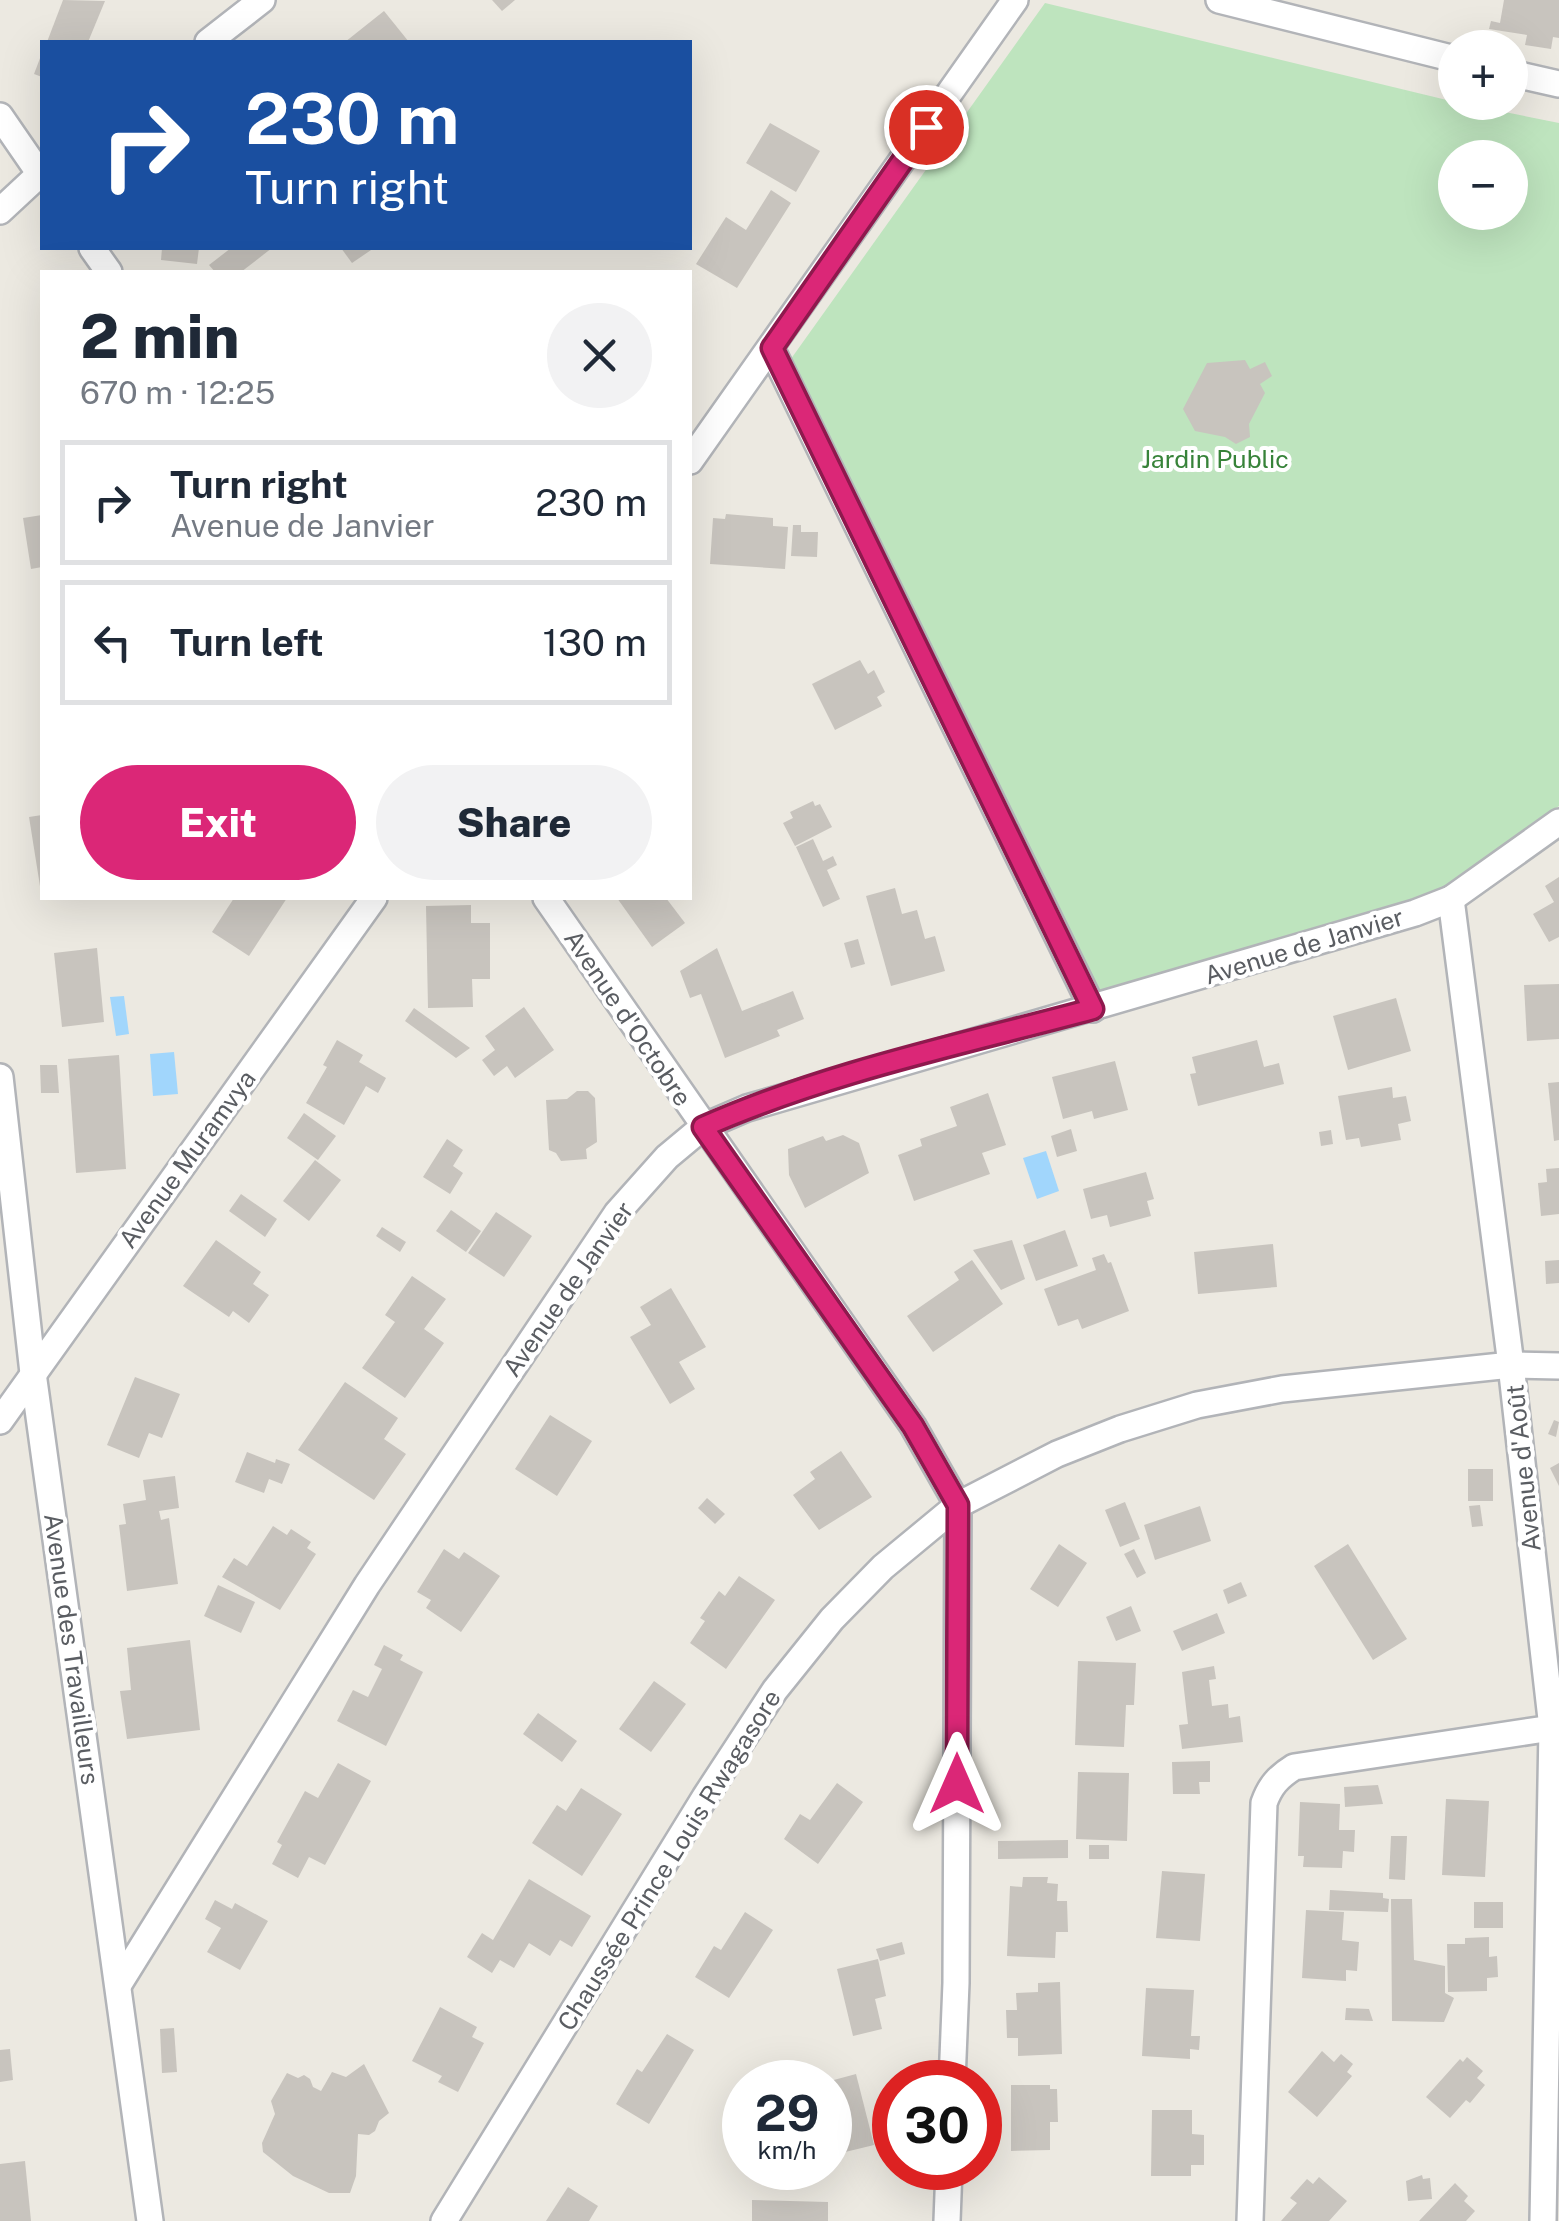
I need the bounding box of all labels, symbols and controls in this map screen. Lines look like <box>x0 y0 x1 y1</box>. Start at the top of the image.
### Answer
map controls <box>1438 30 1528 230</box>
button: + <box>1438 30 1528 120</box>
text: 230 m <box>245 77 459 160</box>
icon: right <box>80 80 210 210</box>
pin <box>884 85 969 170</box>
icon: arrive <box>899 100 954 155</box>
button: − <box>1438 140 1528 230</box>
text: Turn right <box>245 161 449 214</box>
text: 2 min <box>80 301 239 372</box>
button: close <box>547 303 652 408</box>
text: 670 m · 12:25 <box>80 374 275 411</box>
park label: Jardin Public <box>1141 444 1289 474</box>
text: Turn right <box>170 462 348 507</box>
icon: right <box>85 475 140 530</box>
text: 230 m <box>535 480 647 525</box>
text: Avenue de Janvier <box>170 507 435 544</box>
icon: left <box>85 615 140 670</box>
text: Turn left <box>170 620 324 665</box>
text: 130 m <box>542 620 647 665</box>
button: Exit <box>80 765 356 880</box>
button: Share <box>376 765 652 880</box>
street label: Avenue de Janvier <box>1201 901 1407 991</box>
street label: Avenue d'Octobre <box>558 924 698 1112</box>
street label: Avenue Muramvya <box>112 1064 262 1254</box>
street label: Avenue de Janvier <box>496 1196 640 1382</box>
street label: Avenue d'Août <box>1499 1383 1547 1553</box>
street label: Avenue des Travailleurs <box>38 1511 106 1787</box>
street label: Chaussée Prince Louis Rwagasore <box>551 1684 787 2036</box>
position arrow <box>905 1732 1009 1836</box>
speed limit sign: 30 <box>872 2060 1002 2190</box>
text: 29 <box>755 2083 819 2142</box>
text: km/h <box>758 2135 816 2165</box>

